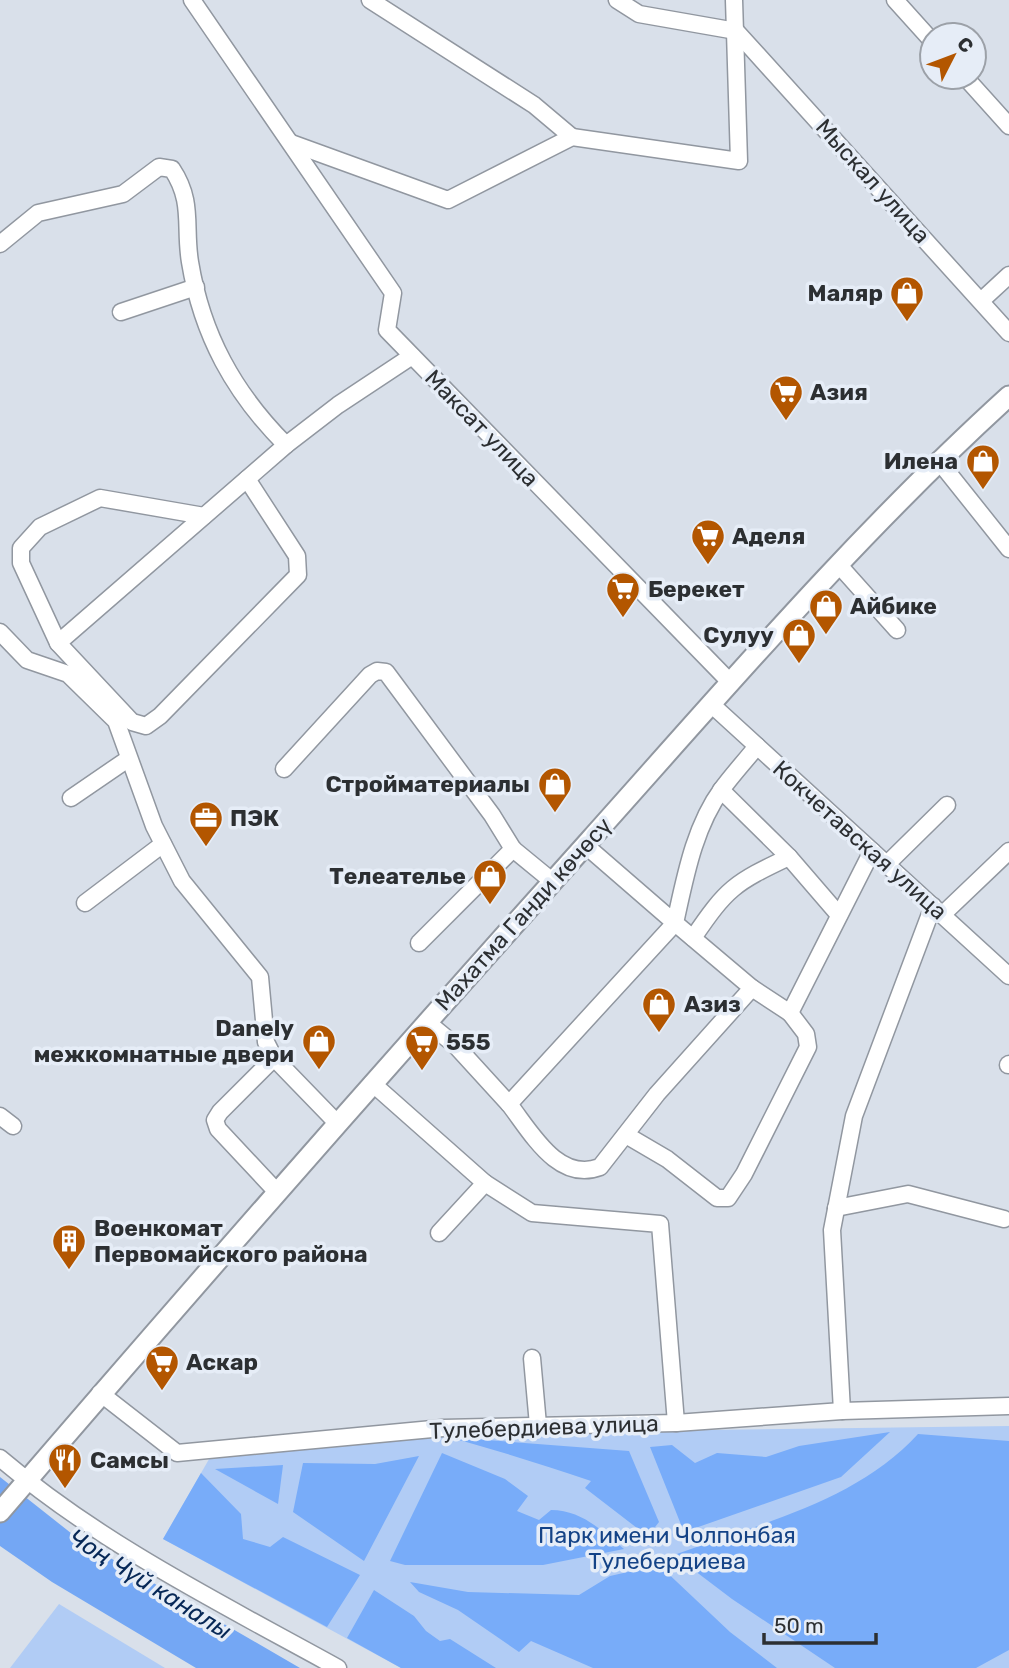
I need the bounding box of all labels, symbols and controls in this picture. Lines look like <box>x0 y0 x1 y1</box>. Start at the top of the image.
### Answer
north arrow <box>918 21 988 91</box>
text: С <box>952 32 978 58</box>
street label: Мыскал улица <box>810 113 936 249</box>
shop icon: Маляр <box>888 274 926 323</box>
place label: Маляр <box>808 279 883 307</box>
street label: Максат улица <box>419 364 545 492</box>
supermarket icon: Азия <box>767 373 805 422</box>
place label: Азия <box>810 378 868 406</box>
shop icon: Илена <box>964 442 1002 491</box>
place label: Илена <box>884 447 958 475</box>
supermarket icon: Аделя <box>689 517 727 566</box>
place label: Аделя <box>732 522 805 550</box>
supermarket icon: Берекет <box>604 570 642 619</box>
place label: Берекет <box>648 575 745 603</box>
shop icon: Айбике <box>807 587 845 636</box>
place label: Айбике <box>850 592 937 620</box>
shop icon: Сулуу <box>780 616 818 665</box>
place label: Сулуу <box>703 621 774 649</box>
street label: Кокчетавская улица <box>767 754 953 926</box>
shop icon: Стройматериалы <box>536 765 574 814</box>
place label: Стройматериалы <box>325 770 530 798</box>
office icon: ПЭК <box>187 799 225 848</box>
place label: ПЭК <box>230 804 279 832</box>
street label: Махатма Ганди көчөсү <box>429 812 617 1016</box>
shop icon: Телеателье <box>471 857 509 906</box>
place label: Телеателье <box>329 862 466 890</box>
shop icon: Азиз <box>640 985 678 1034</box>
place label: Азиз <box>684 990 741 1018</box>
place label: Danely межкомнатные двери <box>34 1014 294 1068</box>
shop icon: Danely межкомнатные двери <box>300 1022 338 1071</box>
supermarket icon: 555 <box>403 1023 441 1072</box>
place label: 555 <box>446 1028 491 1056</box>
place label: Военкомат Первомайского района <box>94 1214 368 1268</box>
building icon: Военкомат Первомайского района <box>50 1222 88 1271</box>
supermarket icon: Аскар <box>143 1343 181 1392</box>
place label: Аскар <box>186 1348 258 1376</box>
street label: Тулебердиева улица <box>429 1409 659 1445</box>
restaurant icon: Самсы <box>46 1441 84 1490</box>
place label: Самсы <box>90 1446 169 1474</box>
park label: Парк имени Чолпонбая Тулебердиева <box>538 1521 796 1575</box>
water label: Чоң Чүй каналы <box>64 1523 236 1645</box>
scale bar <box>764 1602 876 1646</box>
text: 50 m <box>774 1613 824 1638</box>

